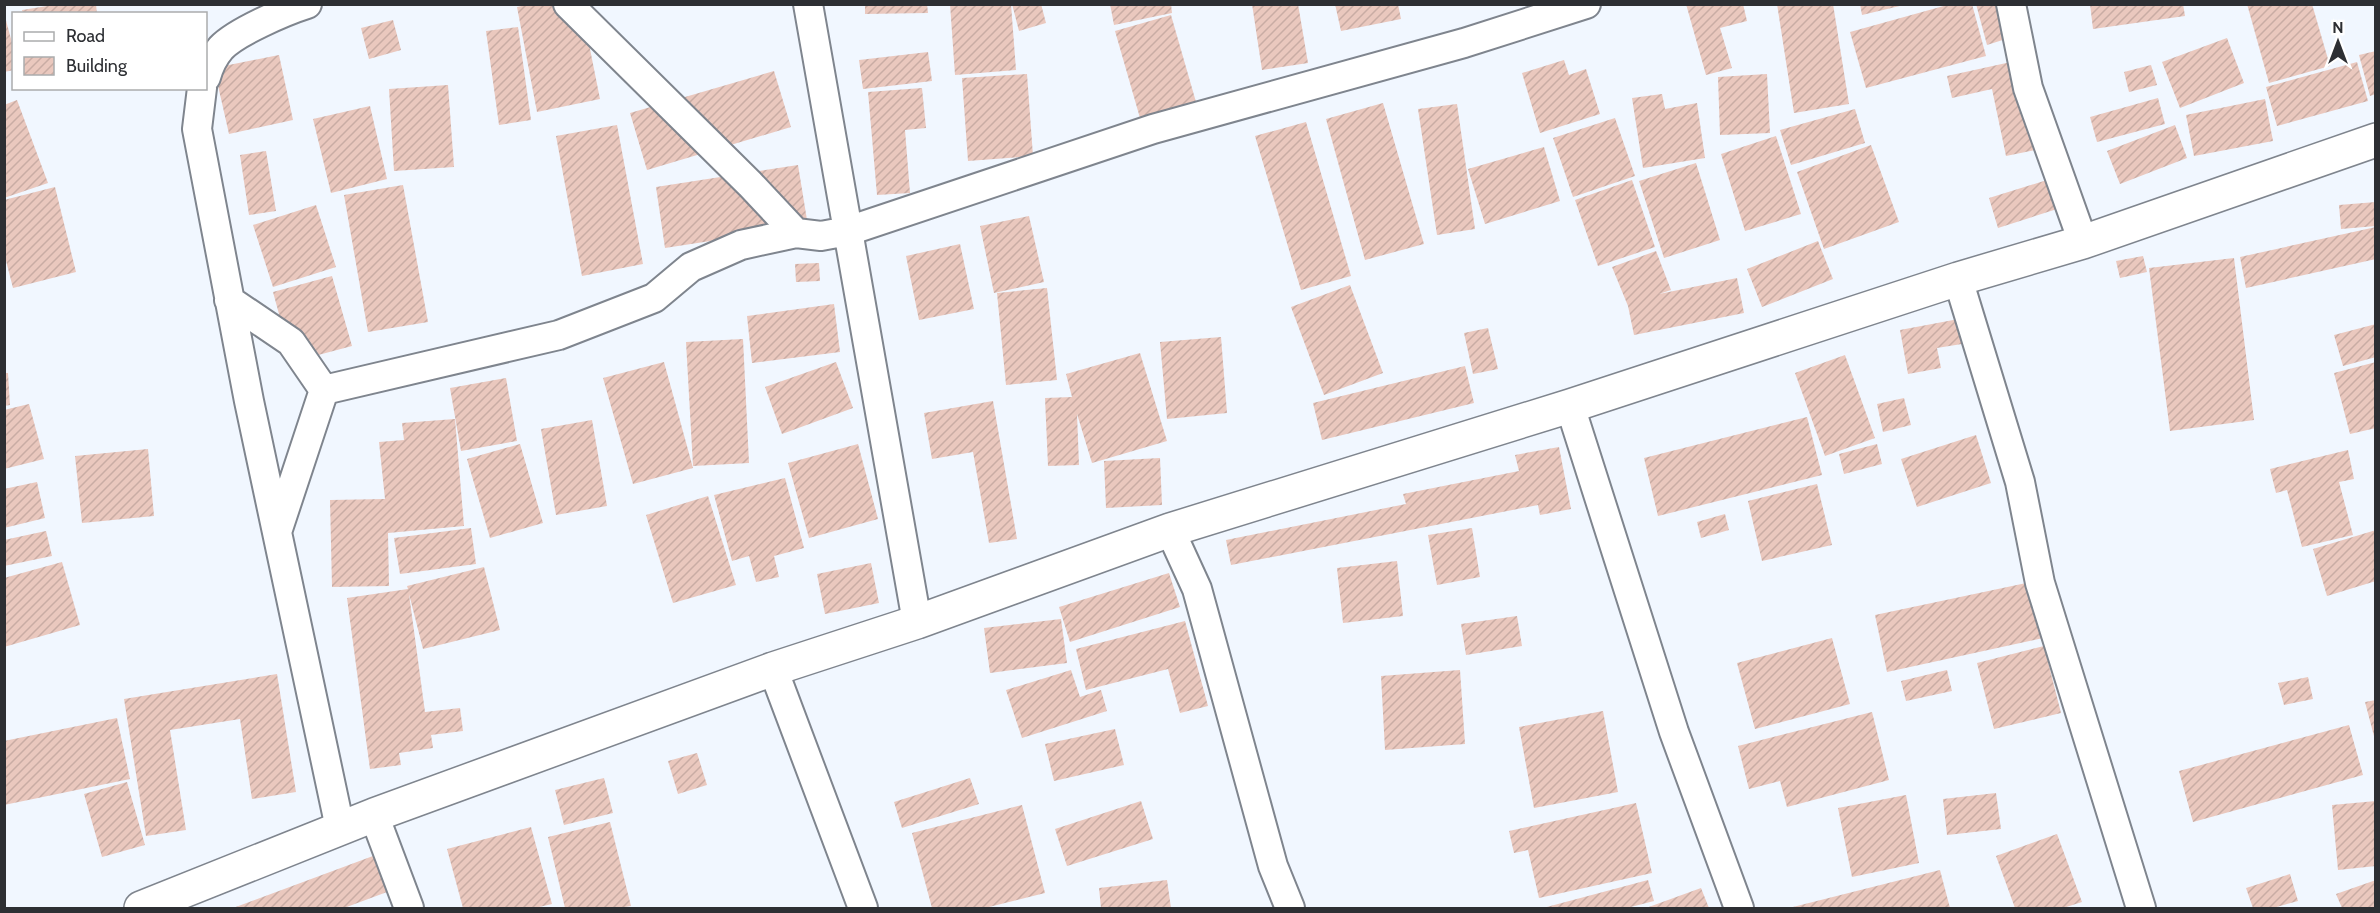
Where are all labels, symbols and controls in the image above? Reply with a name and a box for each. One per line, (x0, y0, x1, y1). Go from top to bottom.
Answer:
legend (12, 12, 207, 90)
north arrow (2308, 12, 2368, 72)
text: N (2332, 18, 2344, 37)
text: Road (66, 25, 105, 47)
text: Building (66, 55, 128, 77)

